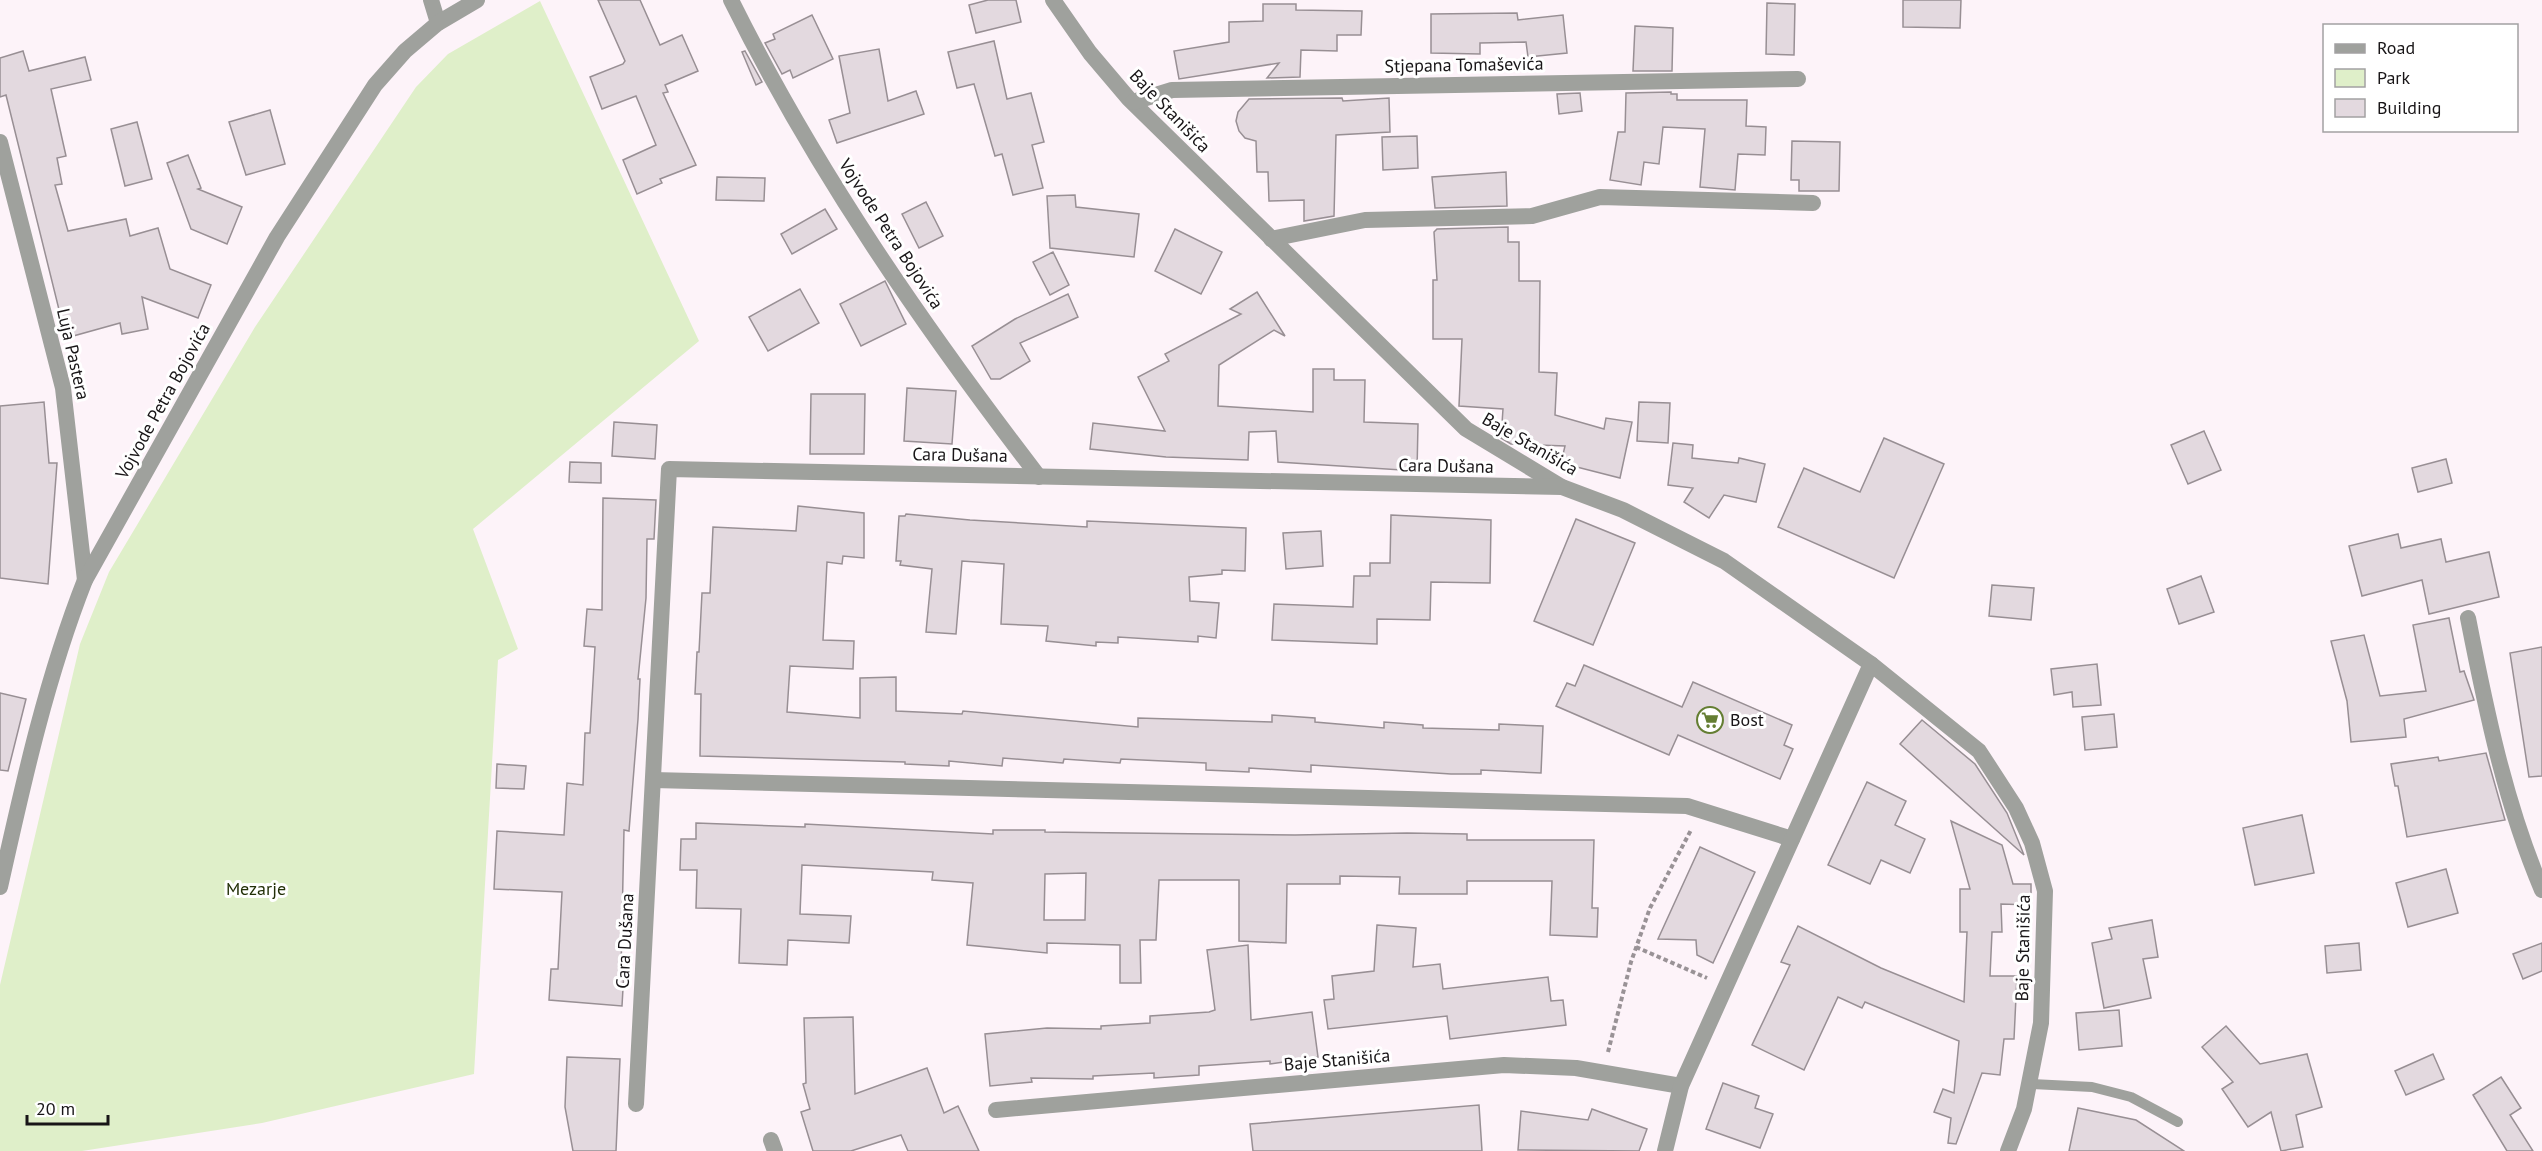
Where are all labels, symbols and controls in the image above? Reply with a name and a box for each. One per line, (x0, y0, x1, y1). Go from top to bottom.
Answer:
legend (2323, 24, 2518, 132)
text: Road (2377, 36, 2415, 59)
street label: Stjepana Tomaševića (1384, 52, 1544, 77)
street label: Baje Stanišića (1125, 64, 1216, 157)
text: Park (2377, 66, 2410, 89)
text: Building (2377, 96, 2441, 119)
street label: Vojvode Petra Bojovića (834, 153, 949, 313)
street label: Luja Pastera (52, 306, 95, 402)
street label: Vojvode Petra Bojovića (110, 319, 215, 484)
street label: Baje Stanišića (1478, 407, 1582, 480)
street label: Cara Dušana (912, 442, 1008, 467)
street label: Cara Dušana (1398, 453, 1494, 478)
supermarket icon: Bost (1695, 705, 1725, 735)
place label: Bost (1730, 708, 1764, 731)
park label: Mezarje (226, 877, 286, 900)
street label: Cara Dušana (611, 893, 638, 989)
street label: Baje Stanišića (2010, 894, 2035, 1002)
street label: Baje Stanišića (1283, 1043, 1391, 1076)
scale bar (27, 1088, 108, 1126)
text: 20 m (36, 1097, 75, 1120)

